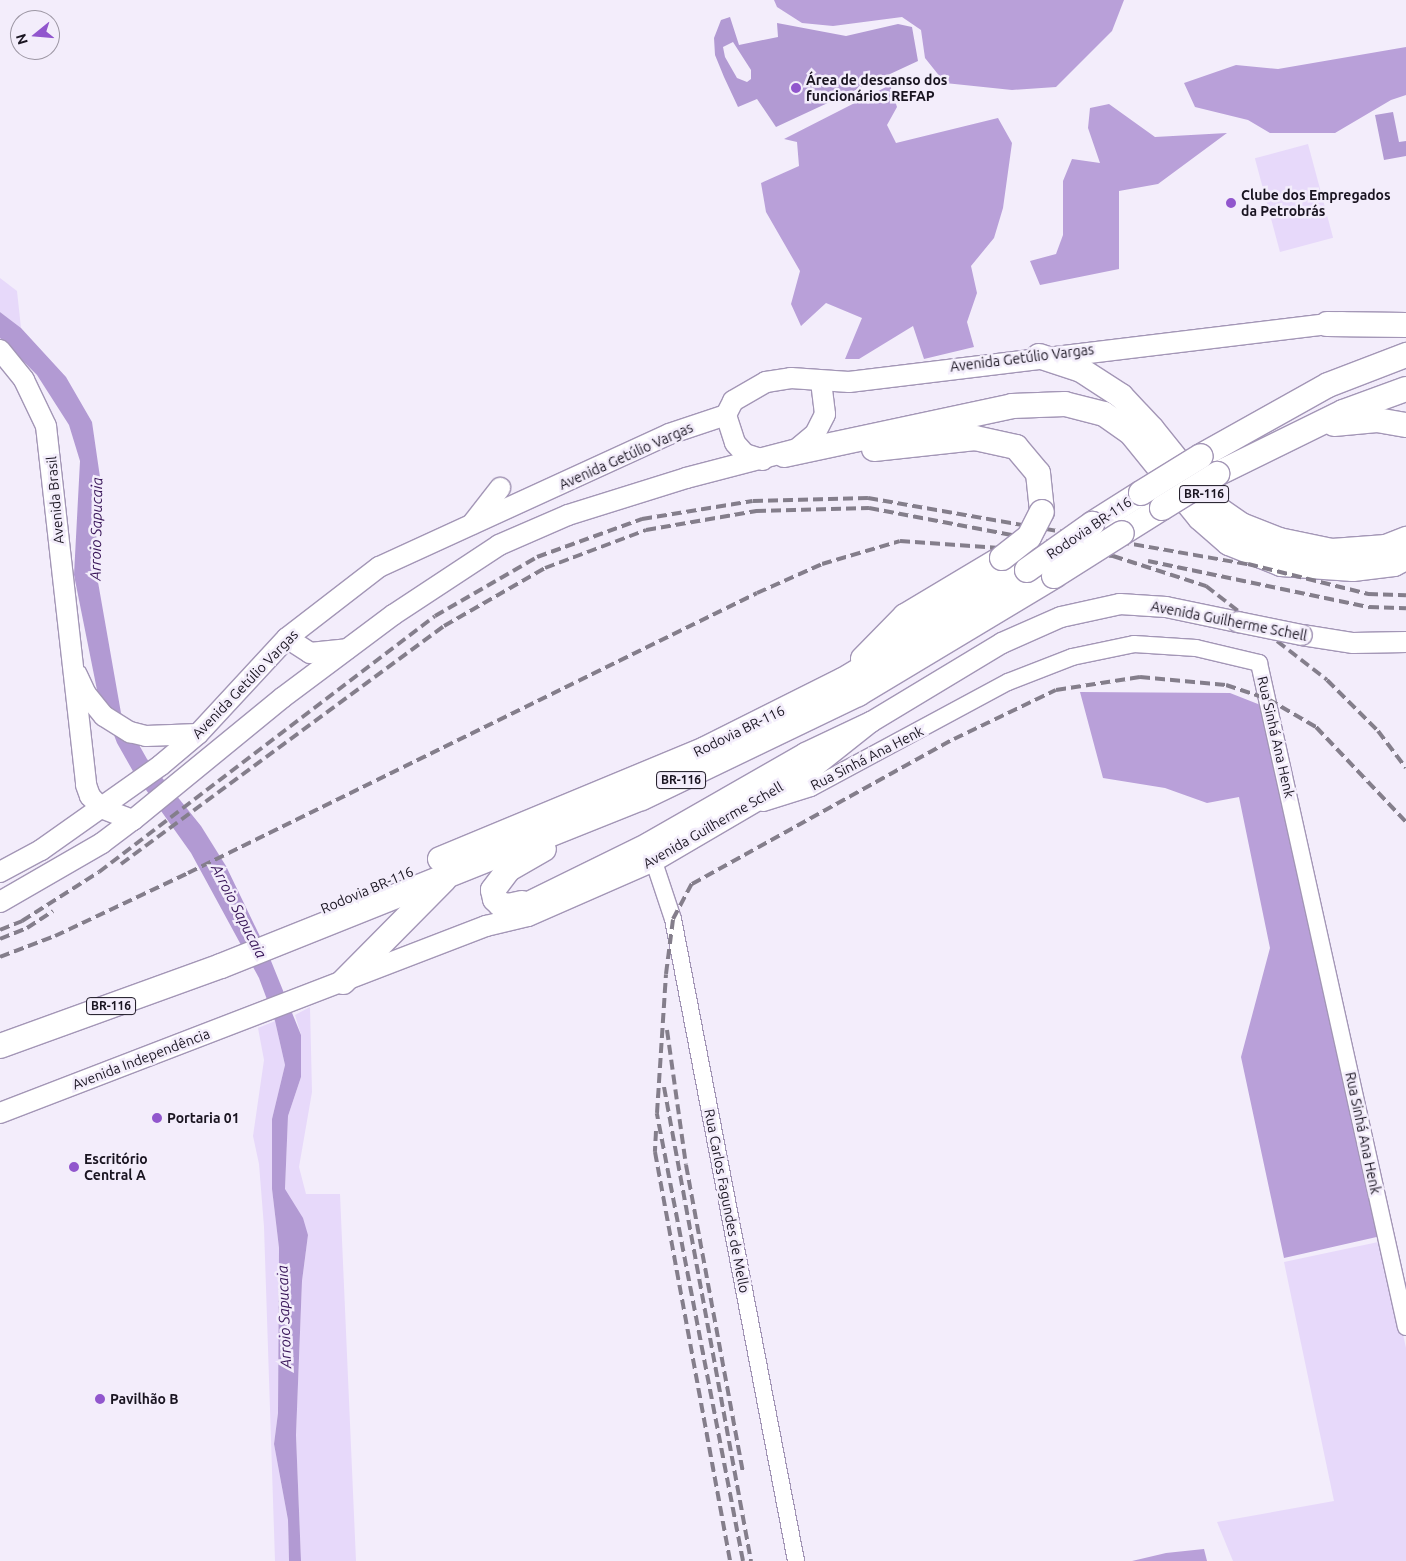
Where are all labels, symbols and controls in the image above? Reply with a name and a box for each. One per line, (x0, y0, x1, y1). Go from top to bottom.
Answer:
north arrow (10, 10, 60, 60)
text: N (12, 32, 31, 46)
place label: Área de descanso dos funcionários REFAP (806, 72, 947, 104)
marker: Área de descanso dos funcionários REFAP (790, 82, 802, 94)
place label: Clube dos Empregados da Petrobrás (1241, 187, 1391, 220)
marker: Clube dos Empregados da Petrobrás (1225, 197, 1237, 209)
street label: Avenida Getúlio Vargas (949, 341, 1095, 375)
street label: Avenida Getúlio Vargas (556, 419, 696, 493)
street label: Avenida Brasil (43, 455, 67, 545)
water label: Arroio Sapucaia (86, 477, 106, 581)
road number: BR-116 (1179, 484, 1229, 504)
street label: Rodovia BR-116 (1043, 493, 1135, 563)
street label: Avenida Guilherme Schell (1149, 598, 1309, 644)
street label: Avenida Getúlio Vargas (189, 626, 301, 742)
street label: Rua Sinhá Ana Henk (1254, 675, 1298, 799)
street label: Rodovia BR-116 (691, 702, 787, 760)
street label: Rua Sinhá Ana Henk (808, 722, 926, 794)
road number: BR-116 (656, 770, 706, 790)
street label: Avenida Guilherme Schell (640, 778, 786, 872)
water label: Arroio Sapucaia (208, 861, 270, 961)
street label: Rodovia BR-116 (318, 863, 416, 917)
road number: BR-116 (86, 996, 136, 1016)
street label: Avenida Independência (70, 1025, 212, 1093)
street label: Rua Sinhá Ana Henk (1342, 1070, 1384, 1196)
street label: Rua Carlos Fagundes de Mello (701, 1108, 753, 1294)
place label: Portaria 01 (167, 1110, 240, 1126)
marker: Portaria 01 (151, 1112, 163, 1124)
place label: Escritório Central A (84, 1151, 148, 1184)
marker: Escritório Central A (68, 1161, 80, 1173)
water label: Arroio Sapucaia (273, 1265, 295, 1369)
place label: Pavilhão B (110, 1391, 179, 1407)
marker: Pavilhão B (94, 1393, 106, 1405)

